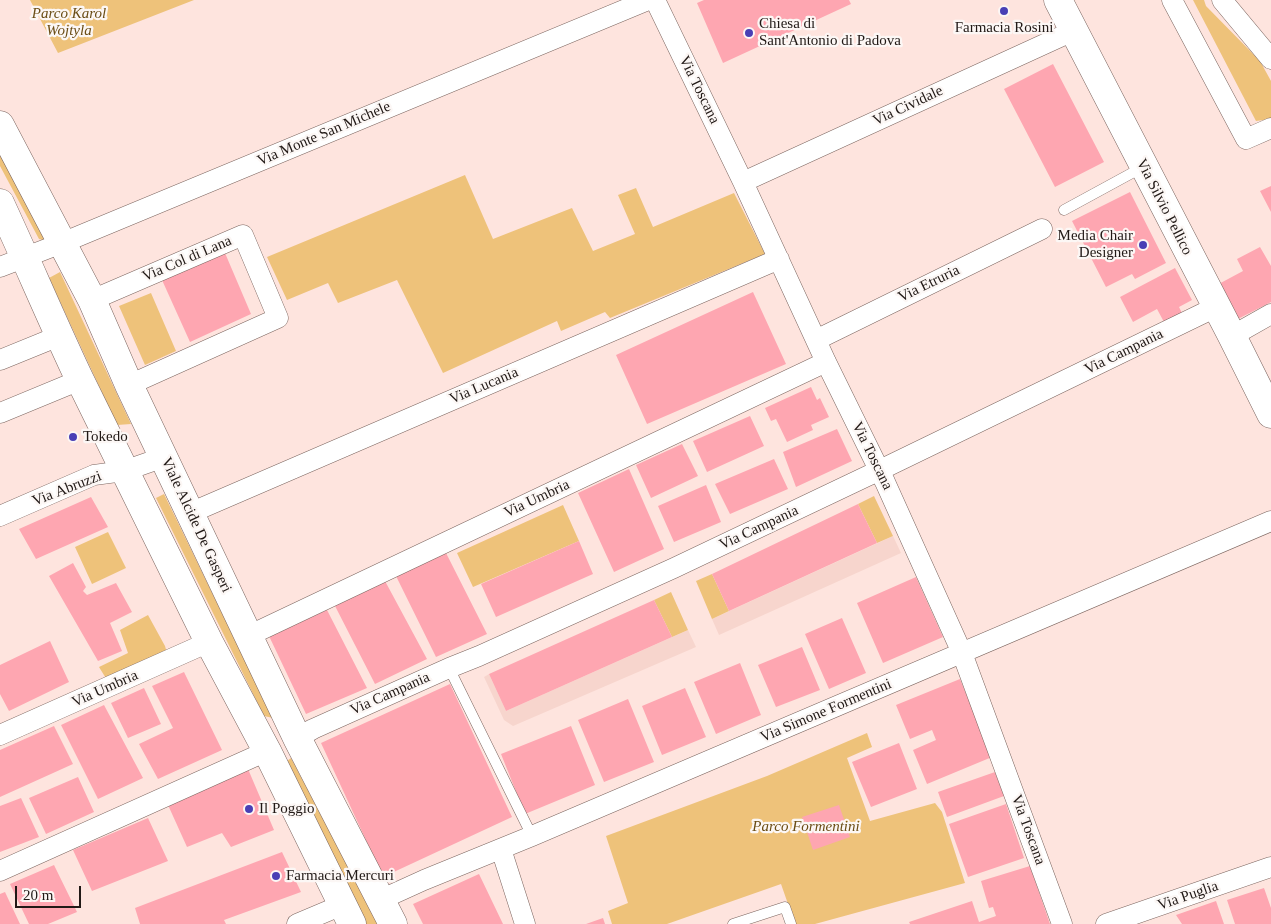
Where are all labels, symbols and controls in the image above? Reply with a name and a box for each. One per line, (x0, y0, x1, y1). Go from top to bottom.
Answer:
park label: Parco Karol Wojtyla (32, 5, 106, 40)
marker: Farmacia Rosini (998, 5, 1010, 17)
place label: Chiesa di Sant'Antonio di Padova (759, 15, 901, 50)
place label: Farmacia Rosini (955, 19, 1053, 37)
marker: Chiesa di Sant'Antonio di Padova (743, 27, 755, 39)
street label: Via Toscana (675, 53, 723, 127)
street label: Via Cividale (870, 82, 946, 130)
street label: Via Monte San Michele (255, 98, 393, 170)
street label: Via Silvio Pellico (1132, 156, 1196, 258)
place label: Media Chair Designer (1058, 227, 1133, 262)
street label: Via Col di Lana (140, 232, 234, 286)
marker: Media Chair Designer (1137, 239, 1149, 251)
street label: Via Etruria (895, 261, 963, 307)
street label: Via Campania (1082, 325, 1166, 379)
street label: Via Lucania (447, 363, 521, 409)
street label: Via Toscana (848, 419, 896, 493)
place label: Tokedo (83, 428, 128, 446)
marker: Tokedo (67, 431, 79, 443)
street label: Viale Alcide De Gasperi (157, 455, 235, 595)
street label: Via Abruzzi (30, 468, 104, 510)
street label: Via Umbria (501, 476, 573, 522)
street label: Via Campania (717, 502, 801, 554)
street label: Via Umbria (69, 666, 141, 712)
street label: Via Campania (347, 668, 433, 720)
street label: Via Simone Formentini (758, 675, 894, 747)
street label: Via Toscana (1007, 792, 1049, 868)
place label: Il Poggio (259, 800, 314, 818)
marker: Il Poggio (243, 803, 255, 815)
park label: Parco Formentini (752, 818, 860, 836)
place label: Farmacia Mercuri (286, 867, 394, 885)
marker: Farmacia Mercuri (270, 870, 282, 882)
scale bar (18, 876, 84, 908)
street label: Via Puglia (1155, 877, 1221, 915)
text: 20 m (23, 887, 53, 903)

